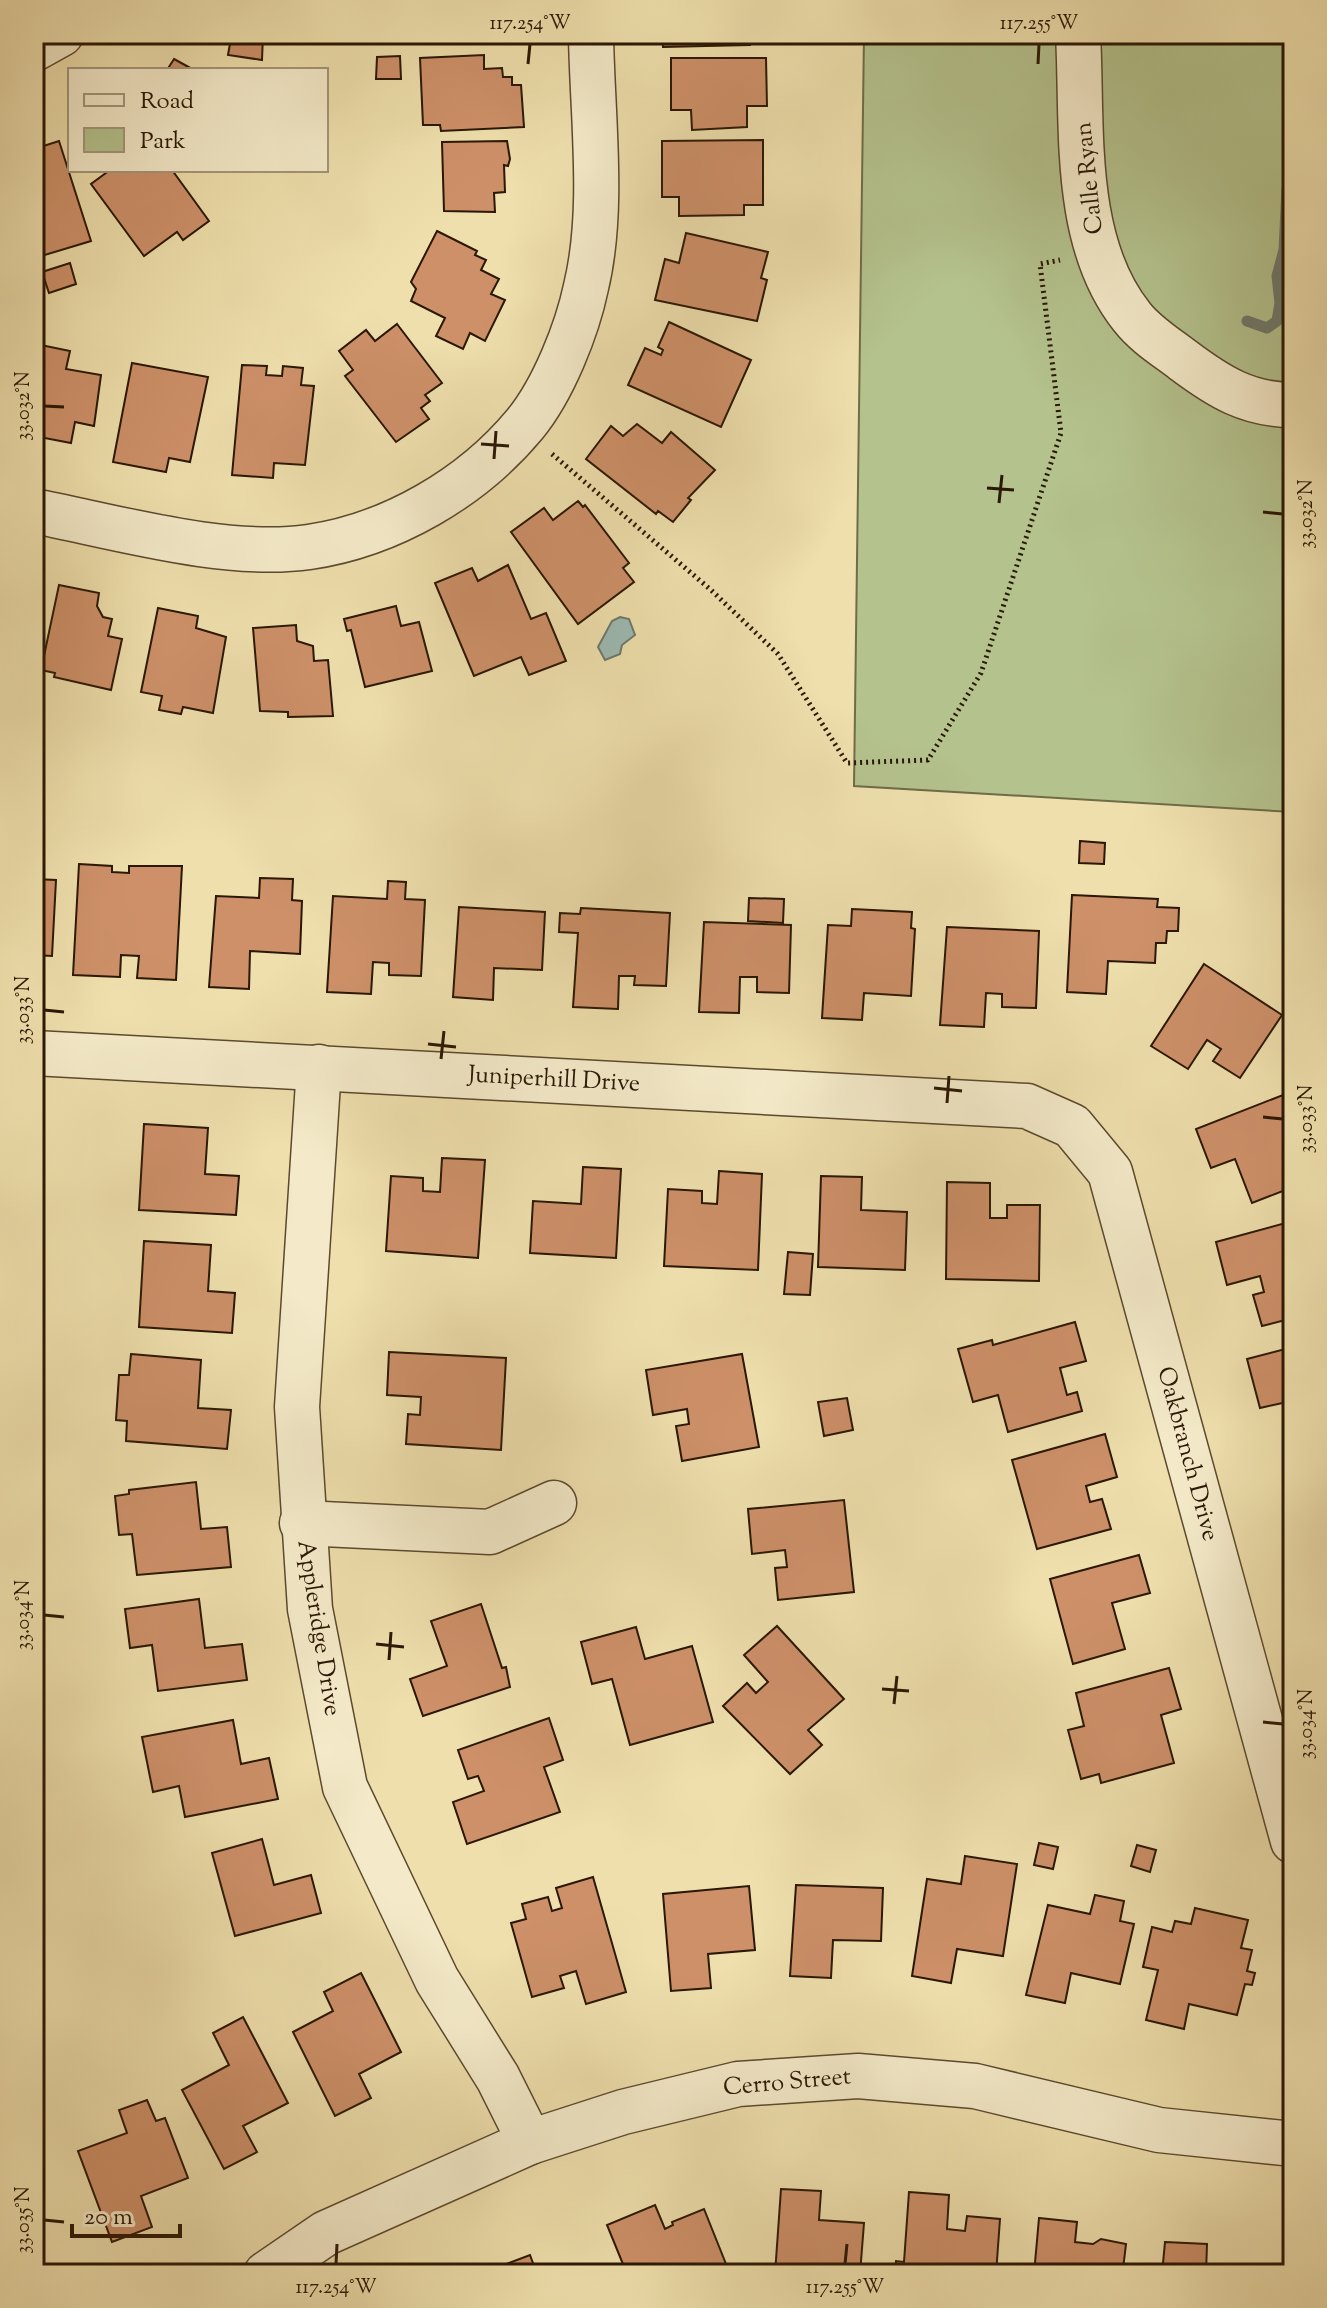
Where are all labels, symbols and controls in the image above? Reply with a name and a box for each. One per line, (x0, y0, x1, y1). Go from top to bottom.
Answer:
text: 117.254°W (489, 10, 571, 39)
text: 117.255°W (1000, 10, 1078, 39)
legend (68, 68, 328, 172)
text: Road (140, 85, 194, 119)
street label: Calle Ryan (1067, 120, 1113, 236)
text: Park (140, 125, 186, 159)
text: 33.032°N (10, 371, 39, 441)
text: 33.032°N (1293, 479, 1322, 549)
text: 33.033°N (10, 976, 39, 1044)
street label: Juniperhill Drive (465, 1058, 641, 1101)
text: 33.033°N (1293, 1085, 1322, 1153)
street label: Oakbranch Drive (1147, 1363, 1227, 1545)
street label: Appleridge Drive (287, 1538, 349, 1718)
text: 33.034°N (10, 1580, 39, 1650)
text: 33.034°N (1293, 1689, 1322, 1759)
street label: Cerro Street (722, 2060, 852, 2106)
text: 33.035°N (10, 2186, 39, 2254)
scale bar (72, 2188, 180, 2238)
text: 20 m (84, 2201, 133, 2235)
text: 117.254°W (295, 2274, 377, 2303)
text: 117.255°W (806, 2274, 884, 2303)

